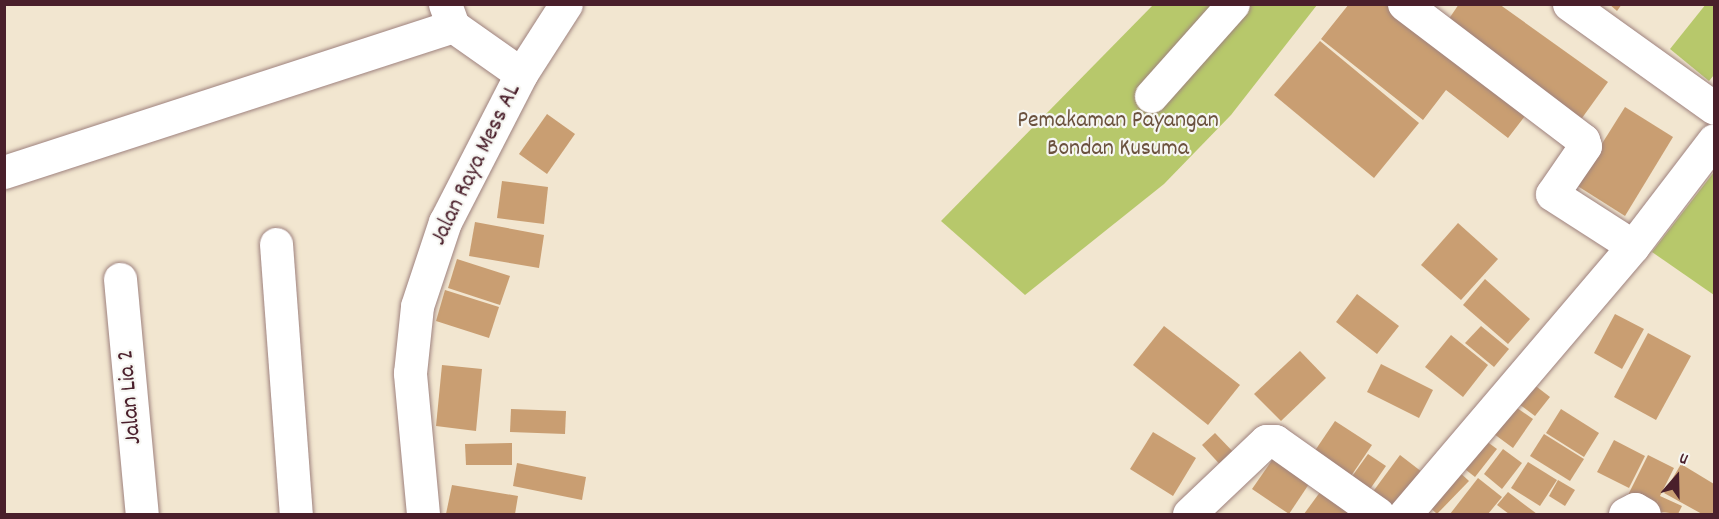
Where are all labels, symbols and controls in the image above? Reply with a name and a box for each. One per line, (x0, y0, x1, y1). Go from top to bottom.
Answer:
street label: Jalan Raya Mess AL (425, 80, 529, 250)
park label: Pemakaman Payangan Bondan Kusuma (1017, 108, 1219, 164)
street label: Jalan Lia 2 (113, 348, 149, 446)
north arrow (1647, 447, 1707, 507)
text: U (1676, 447, 1691, 472)

